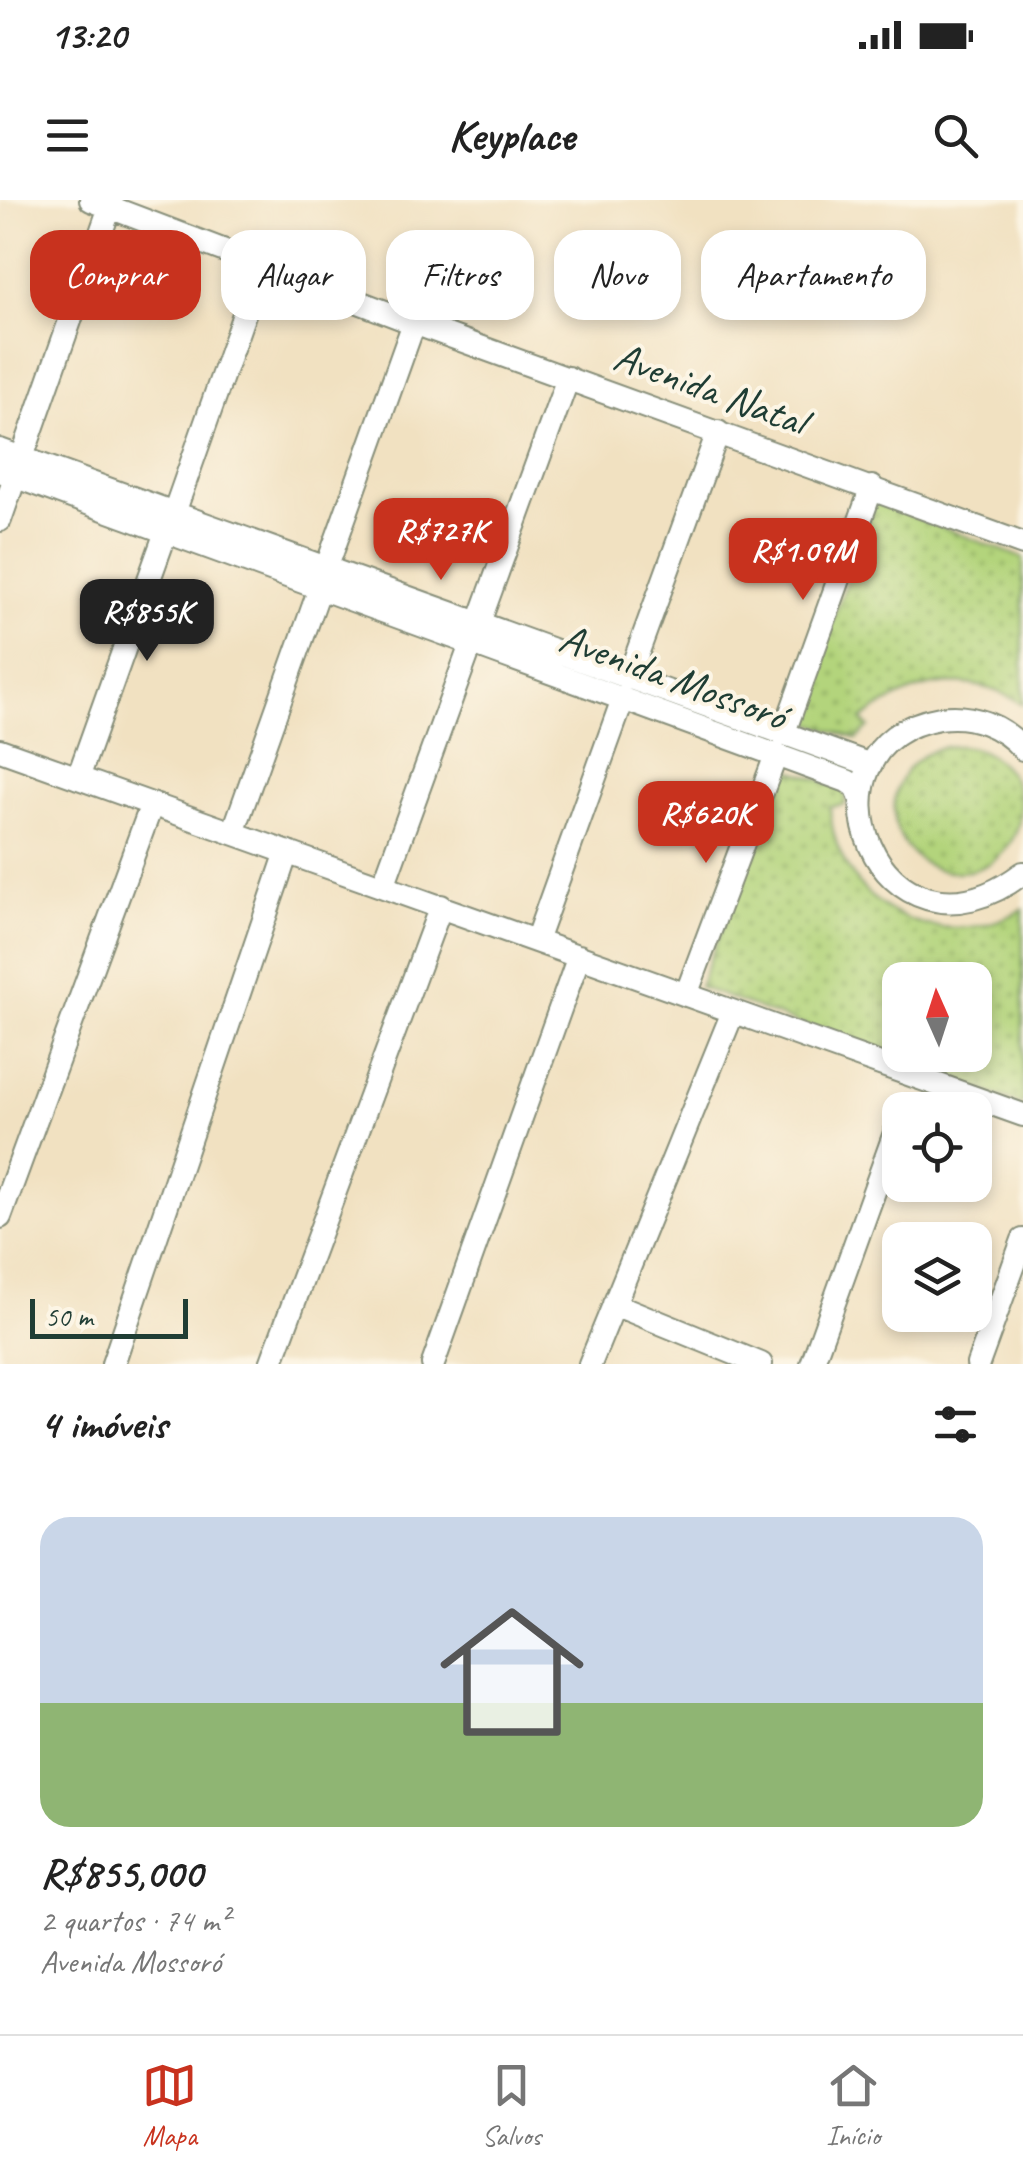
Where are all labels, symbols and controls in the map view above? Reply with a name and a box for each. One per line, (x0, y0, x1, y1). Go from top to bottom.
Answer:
text: 13:20 (50, 12, 126, 59)
text: Keyplace (448, 107, 575, 164)
icon: menu (40, 108, 95, 163)
icon: search (928, 108, 983, 163)
chip: Comprar (30, 230, 201, 320)
chip: Alugar (221, 230, 366, 320)
chip: Filtros (386, 230, 534, 320)
chip: Novo (554, 230, 681, 320)
chip: Apartamento (701, 230, 926, 320)
street label: Avenida Natal (607, 330, 820, 451)
pin: R$727K (360, 498, 522, 583)
text: R$727K (395, 510, 487, 551)
pin: R$1.09M (711, 518, 895, 603)
text: R$1.09M (751, 530, 855, 571)
pin: R$855K (66, 579, 228, 664)
text: R$855K (102, 591, 192, 632)
street label: Avenida Mossoró (552, 611, 799, 744)
pin: R$620K (625, 781, 787, 866)
text: R$620K (660, 793, 752, 834)
north arrow (882, 962, 992, 1072)
map controls (882, 962, 992, 1332)
button: locate (882, 1092, 992, 1202)
button: layers (882, 1222, 992, 1332)
scale bar (30, 1294, 188, 1338)
text: 50 m (45, 1299, 93, 1334)
icon: filters (928, 1397, 983, 1452)
text: 4 imóveis (40, 1398, 167, 1451)
icon: home (422, 1582, 602, 1762)
text: R$855,000 (40, 1847, 202, 1900)
text: 2 quartos · 74 m² (40, 1900, 229, 1941)
text: Avenida Mossoró (40, 1941, 221, 1982)
tab: Mapa (142, 2058, 197, 2153)
tab: Salvos (482, 2058, 541, 2153)
tab: Início (826, 2058, 881, 2153)

